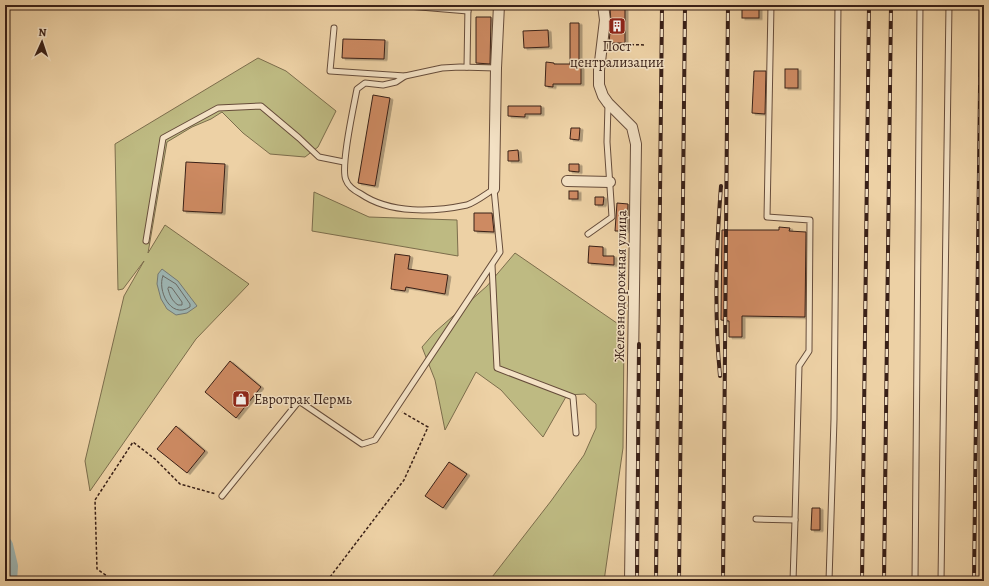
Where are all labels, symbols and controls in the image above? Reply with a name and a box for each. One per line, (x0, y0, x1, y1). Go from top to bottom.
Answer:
building icon: Пост централизации (607, 16, 627, 36)
north arrow (22, 22, 62, 62)
text: N (38, 25, 47, 40)
place label: Пост централизации (570, 37, 664, 72)
street label: Железнодорожная улица (610, 209, 631, 362)
shop icon: Евротрак Пермь (231, 389, 251, 409)
place label: Евротрак Пермь (254, 390, 352, 409)

